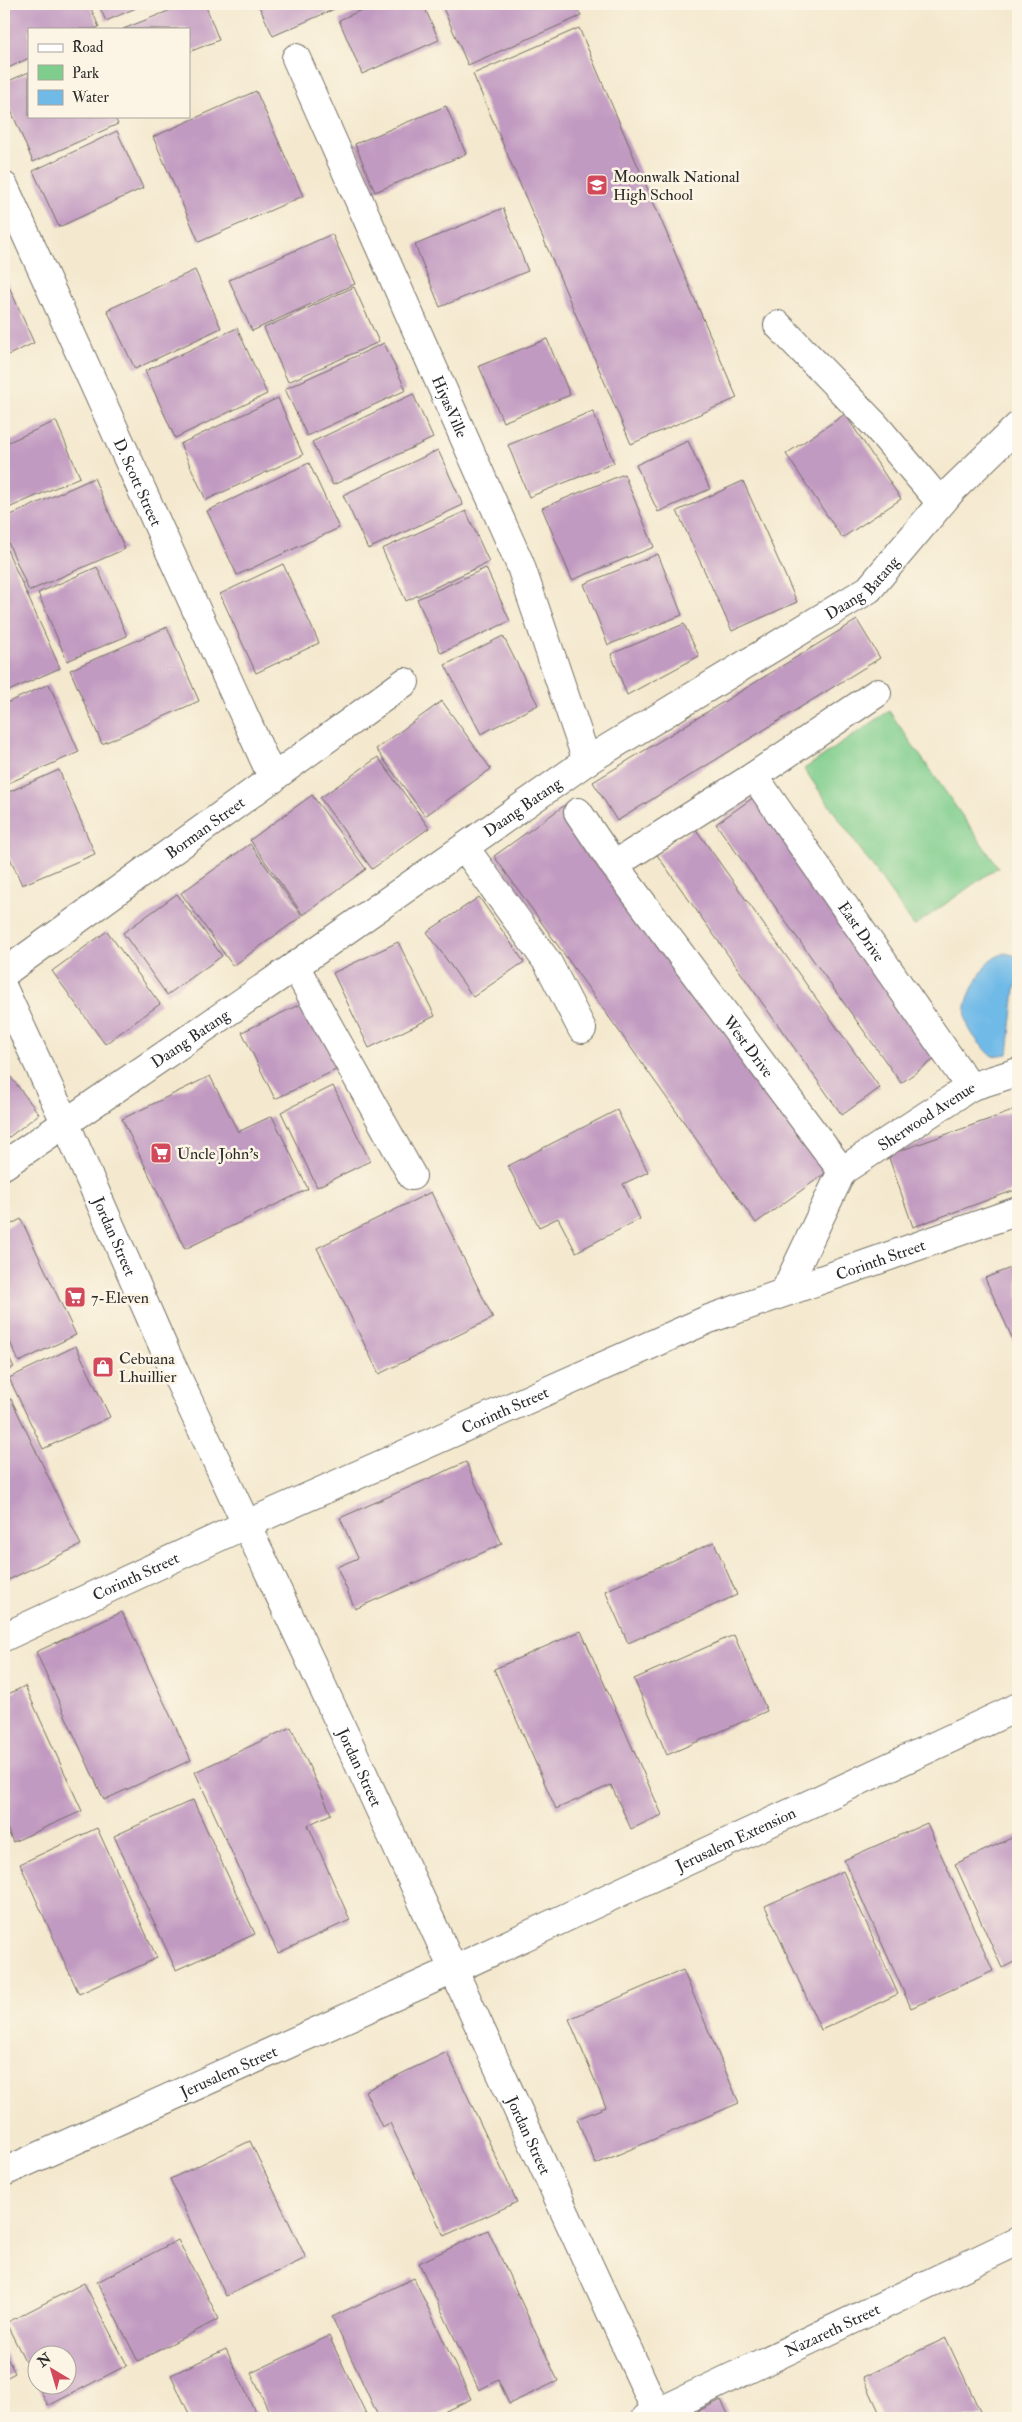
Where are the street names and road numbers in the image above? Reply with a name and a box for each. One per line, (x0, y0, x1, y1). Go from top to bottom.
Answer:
street label: HiyasVille (427, 373, 472, 441)
street label: D. Scott Street (109, 435, 166, 529)
street label: Daang Batang (822, 551, 904, 624)
street label: Daang Batang (480, 773, 566, 842)
street label: Borman Street (162, 793, 249, 864)
street label: East Drive (833, 898, 889, 966)
street label: Daang Batang (147, 1004, 234, 1073)
street label: West Drive (718, 1011, 778, 1082)
street label: Sherwood Avenue (874, 1077, 978, 1156)
street label: Jordan Street (87, 1193, 140, 1279)
street label: Corinth Street (833, 1235, 928, 1285)
street label: Corinth Street (458, 1382, 552, 1439)
street label: Corinth Street (89, 1548, 182, 1606)
street label: Jordan Street (331, 1724, 386, 1810)
street label: Jerusalem Extension (672, 1803, 799, 1877)
street label: Jerusalem Street (176, 2041, 280, 2104)
street label: Jordan Street (500, 2092, 555, 2178)
street label: Nazareth Street (782, 2299, 883, 2362)

